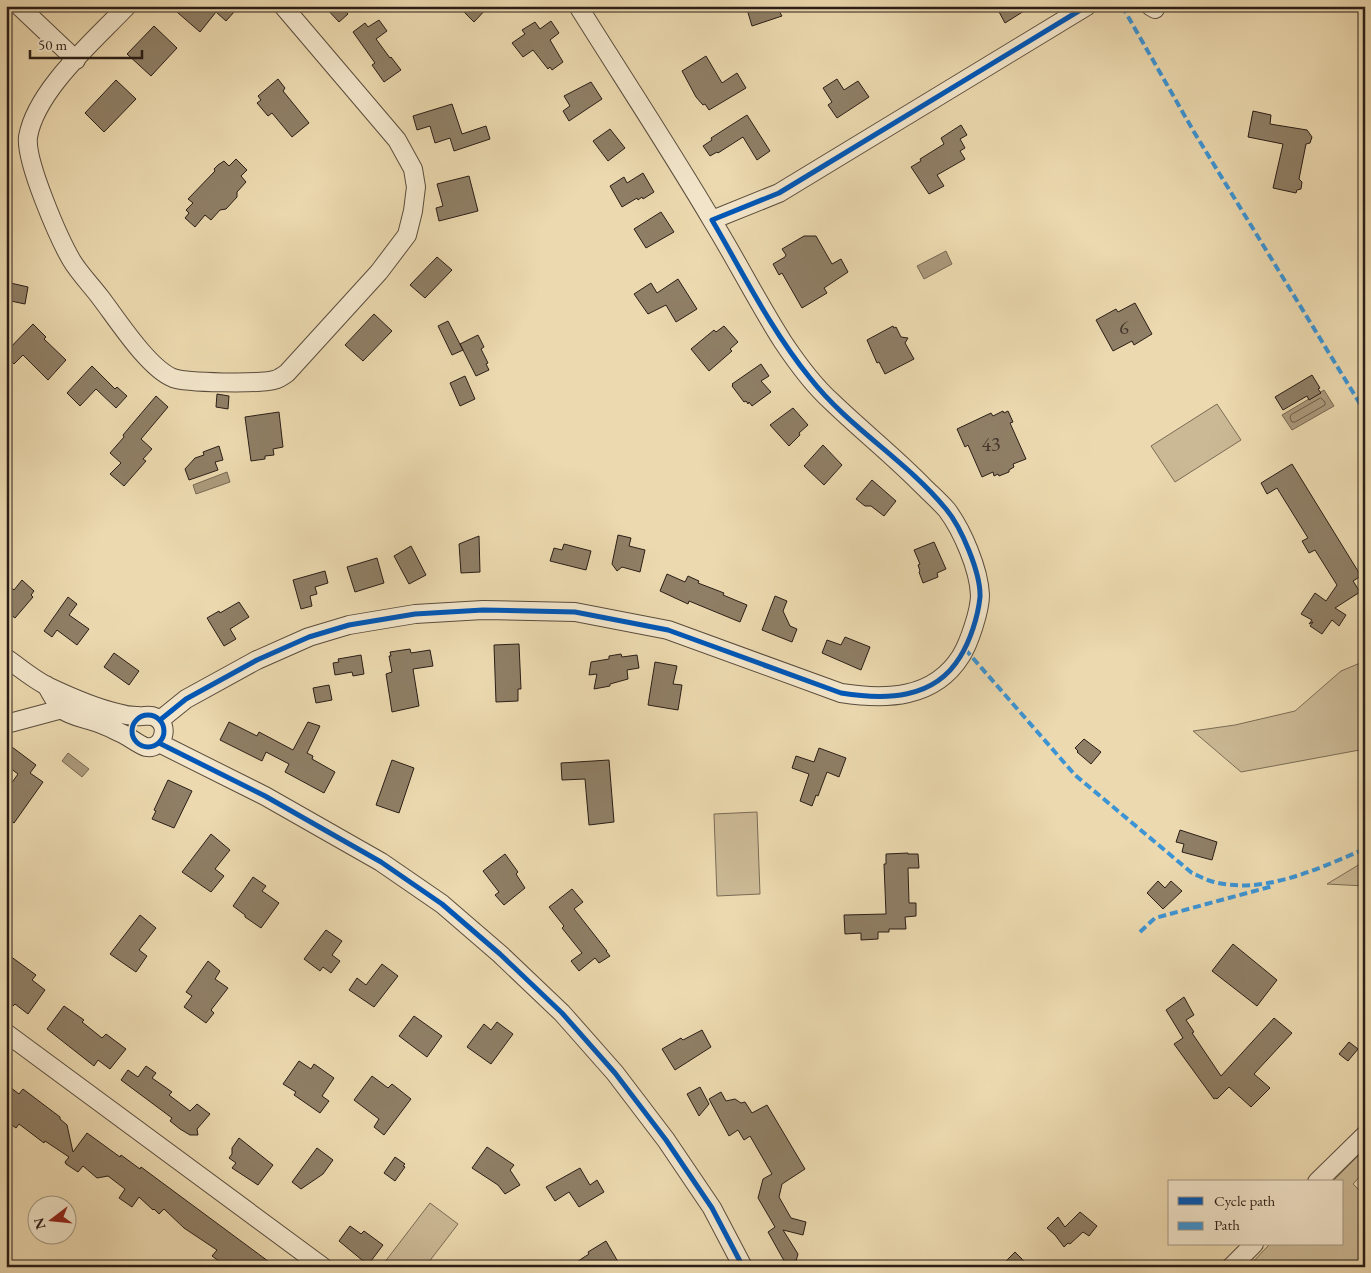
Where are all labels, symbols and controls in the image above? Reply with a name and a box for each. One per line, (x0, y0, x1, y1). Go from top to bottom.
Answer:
scale bar (30, 28, 142, 60)
text: 50 m (38, 35, 67, 54)
house number: 6 (1119, 314, 1129, 340)
house number: 43 (981, 431, 1001, 457)
legend (1168, 1180, 1344, 1246)
text: Cycle path (1214, 1191, 1276, 1210)
north arrow (28, 1196, 78, 1246)
text: N (29, 1215, 50, 1232)
text: Path (1214, 1215, 1240, 1234)

